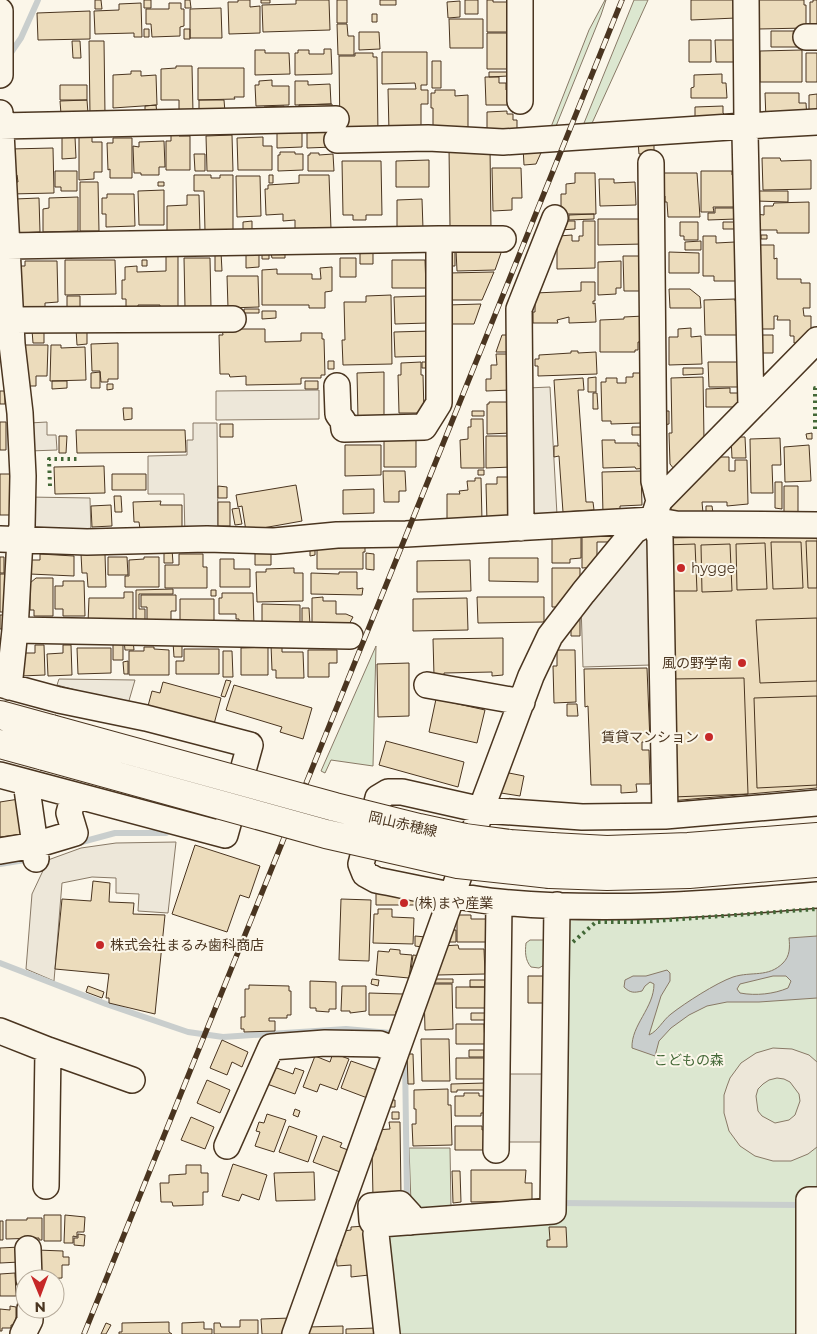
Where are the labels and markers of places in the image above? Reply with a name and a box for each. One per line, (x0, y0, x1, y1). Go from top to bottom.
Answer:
place label: hygge (691, 559, 735, 577)
marker: hygge (675, 562, 687, 574)
place label: 風の野学南 (662, 654, 732, 672)
marker: 風の野学南 (736, 657, 748, 669)
place label: 賃貸マンション (601, 728, 699, 746)
marker: 賃貸マンション (703, 731, 715, 743)
place label: (株)まや産業 (414, 894, 493, 912)
marker: (株)まや産業 (398, 897, 410, 909)
place label: 株式会社まるみ歯科商店 (110, 936, 264, 954)
marker: 株式会社まるみ歯科商店 (94, 939, 106, 951)

